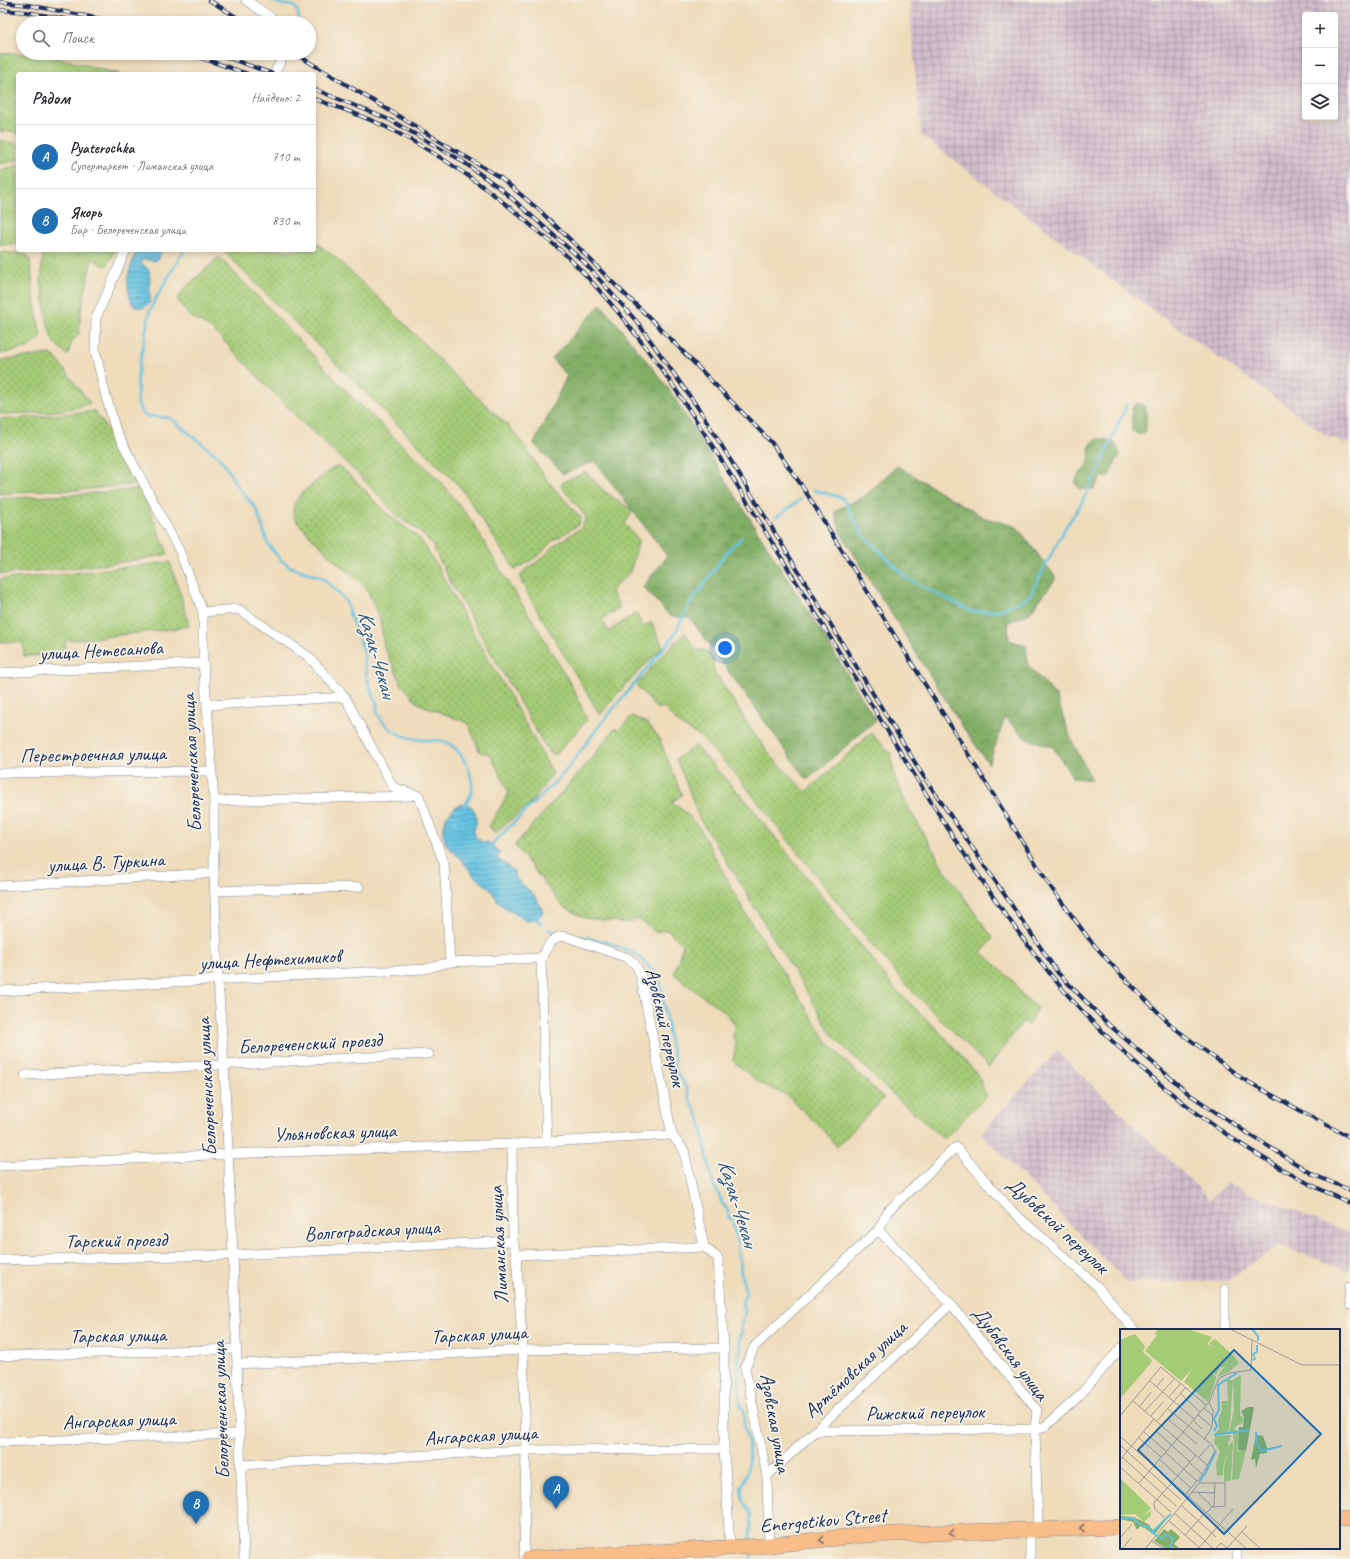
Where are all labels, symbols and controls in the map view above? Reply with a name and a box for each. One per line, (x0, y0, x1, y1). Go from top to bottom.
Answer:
map controls (1302, 12, 1338, 120)
button: + (1302, 12, 1338, 48)
search box (16, 16, 316, 60)
icon: search (30, 27, 52, 49)
text: Поиск (62, 29, 94, 48)
button: − (1302, 48, 1338, 84)
button: layers (1302, 84, 1338, 120)
text: Рядом (32, 88, 70, 109)
text: Найдено: 2 (252, 90, 300, 106)
text: Pyaterochka (70, 139, 134, 158)
text: A (42, 149, 48, 165)
text: 710 m (272, 149, 300, 165)
text: Супермаркет · Лиманская улица (70, 158, 213, 174)
text: Якорь (70, 203, 102, 222)
text: B (42, 213, 48, 229)
text: 830 m (272, 213, 300, 229)
text: Бар · Белореченская улица (70, 222, 186, 238)
water label: Казак-Чекан (351, 607, 403, 704)
street label: улица Нетесанова (38, 635, 165, 666)
your location (715, 638, 735, 658)
street label: Белореченская улица (175, 692, 208, 833)
street label: Перестроечная улица (20, 741, 168, 768)
street label: улица В. Туркина (46, 847, 167, 878)
street label: улица Нефтехимиков (198, 943, 344, 976)
street label: Азовский переулок (639, 966, 692, 1091)
street label: Белореченская улица (190, 1016, 223, 1157)
street label: Белореченский проезд (238, 1027, 384, 1060)
street label: Ульяновская улица (273, 1118, 398, 1147)
water label: Казак-Чекан (711, 1156, 765, 1253)
street label: Дубовской переулок (1001, 1172, 1115, 1280)
street label: Лиманская улица (483, 1184, 514, 1304)
street label: Волгоградская улица (304, 1214, 442, 1247)
street label: Тарский проезд (65, 1227, 169, 1254)
street label: Дубовская улица (967, 1301, 1055, 1407)
street label: Артёмовская улица (799, 1314, 913, 1423)
street label: Тарская улица (430, 1319, 529, 1349)
street label: Тарская улица (70, 1322, 168, 1349)
inset map (1120, 1329, 1340, 1549)
street label: Белореченская улица (206, 1339, 235, 1479)
street label: Азовская улица (753, 1371, 797, 1477)
street label: Рижский переулок (866, 1399, 986, 1426)
street label: Ангарская улица (62, 1406, 178, 1435)
street label: Ангарская улица (424, 1420, 540, 1451)
pin: A (543, 1476, 569, 1509)
pin: B (183, 1491, 209, 1524)
street label: Energetikov Street (759, 1502, 891, 1538)
one-way arrow (1079, 1524, 1085, 1532)
one-way arrow (949, 1528, 955, 1537)
one-way arrow (819, 1535, 825, 1544)

